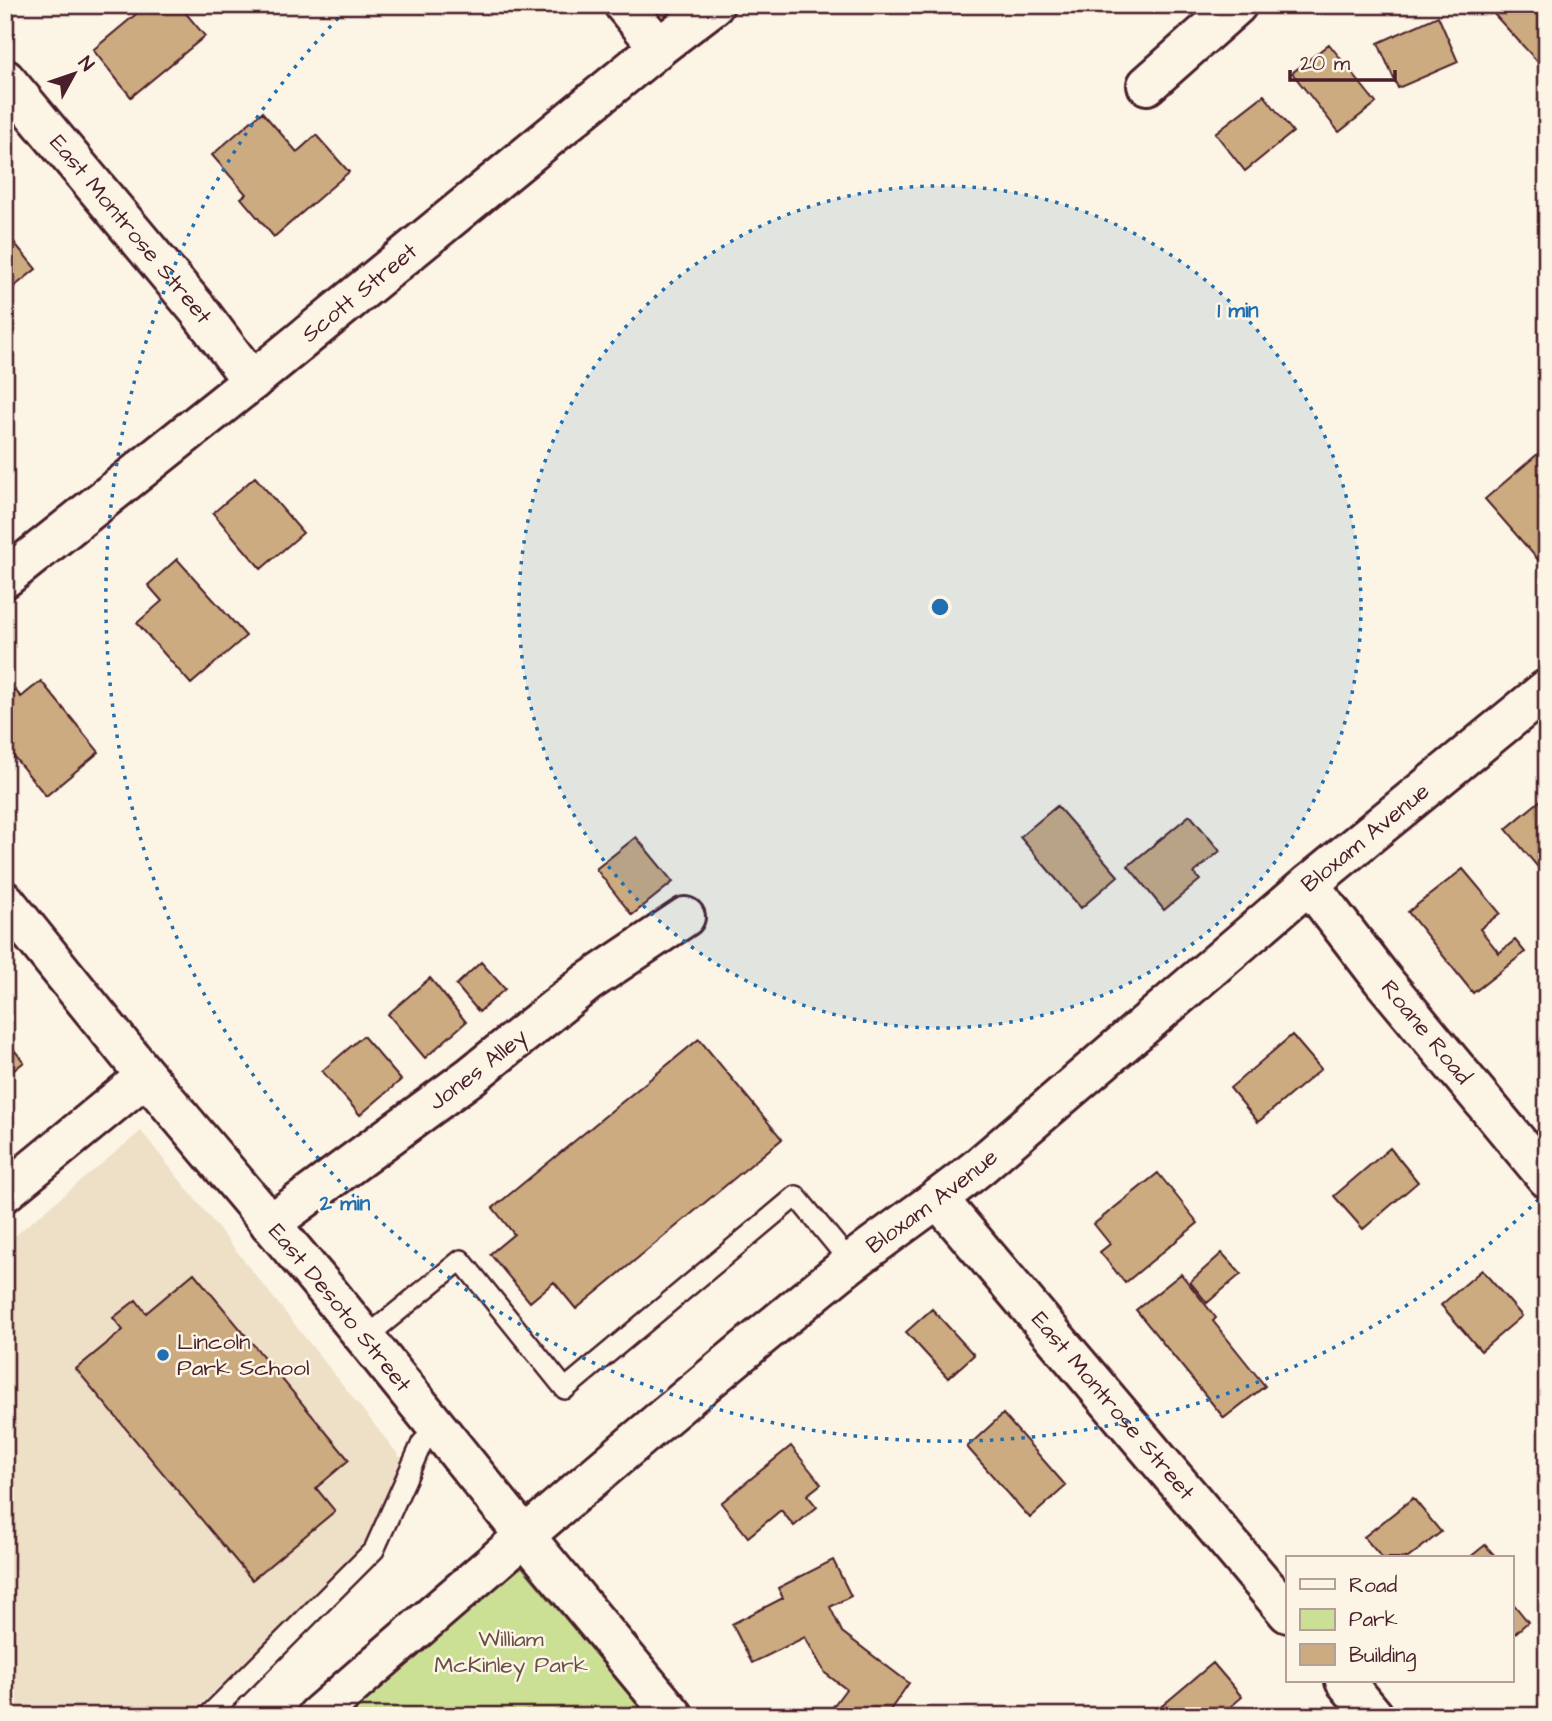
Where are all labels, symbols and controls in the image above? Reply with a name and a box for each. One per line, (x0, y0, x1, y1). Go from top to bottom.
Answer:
north arrow (38, 38, 108, 108)
scale bar (1290, 38, 1394, 82)
text: 20 m (1300, 49, 1351, 78)
text: N (72, 51, 100, 77)
street label: East Montrose Street (42, 128, 220, 331)
street label: Scott Street (295, 235, 425, 350)
text: 1 min (1217, 296, 1259, 325)
centre of rings (928, 595, 952, 619)
street label: Bloxam Avenue (1294, 776, 1436, 900)
street label: Roane Road (1373, 973, 1479, 1092)
street label: Jones Alley (422, 1021, 535, 1118)
street label: Bloxam Avenue (860, 1142, 1005, 1262)
text: 2 min (319, 1189, 371, 1218)
street label: East Desoto Street (261, 1217, 419, 1400)
street label: East Montrose Street (1024, 1305, 1202, 1508)
place label: Lincoln Park School (177, 1326, 310, 1384)
marker: Lincoln Park School (155, 1347, 171, 1363)
legend (1286, 1556, 1514, 1682)
text: Road (1349, 1571, 1397, 1600)
text: Park (1349, 1605, 1398, 1634)
park label: William McKinley Park (434, 1623, 588, 1682)
text: Building (1349, 1641, 1417, 1672)

